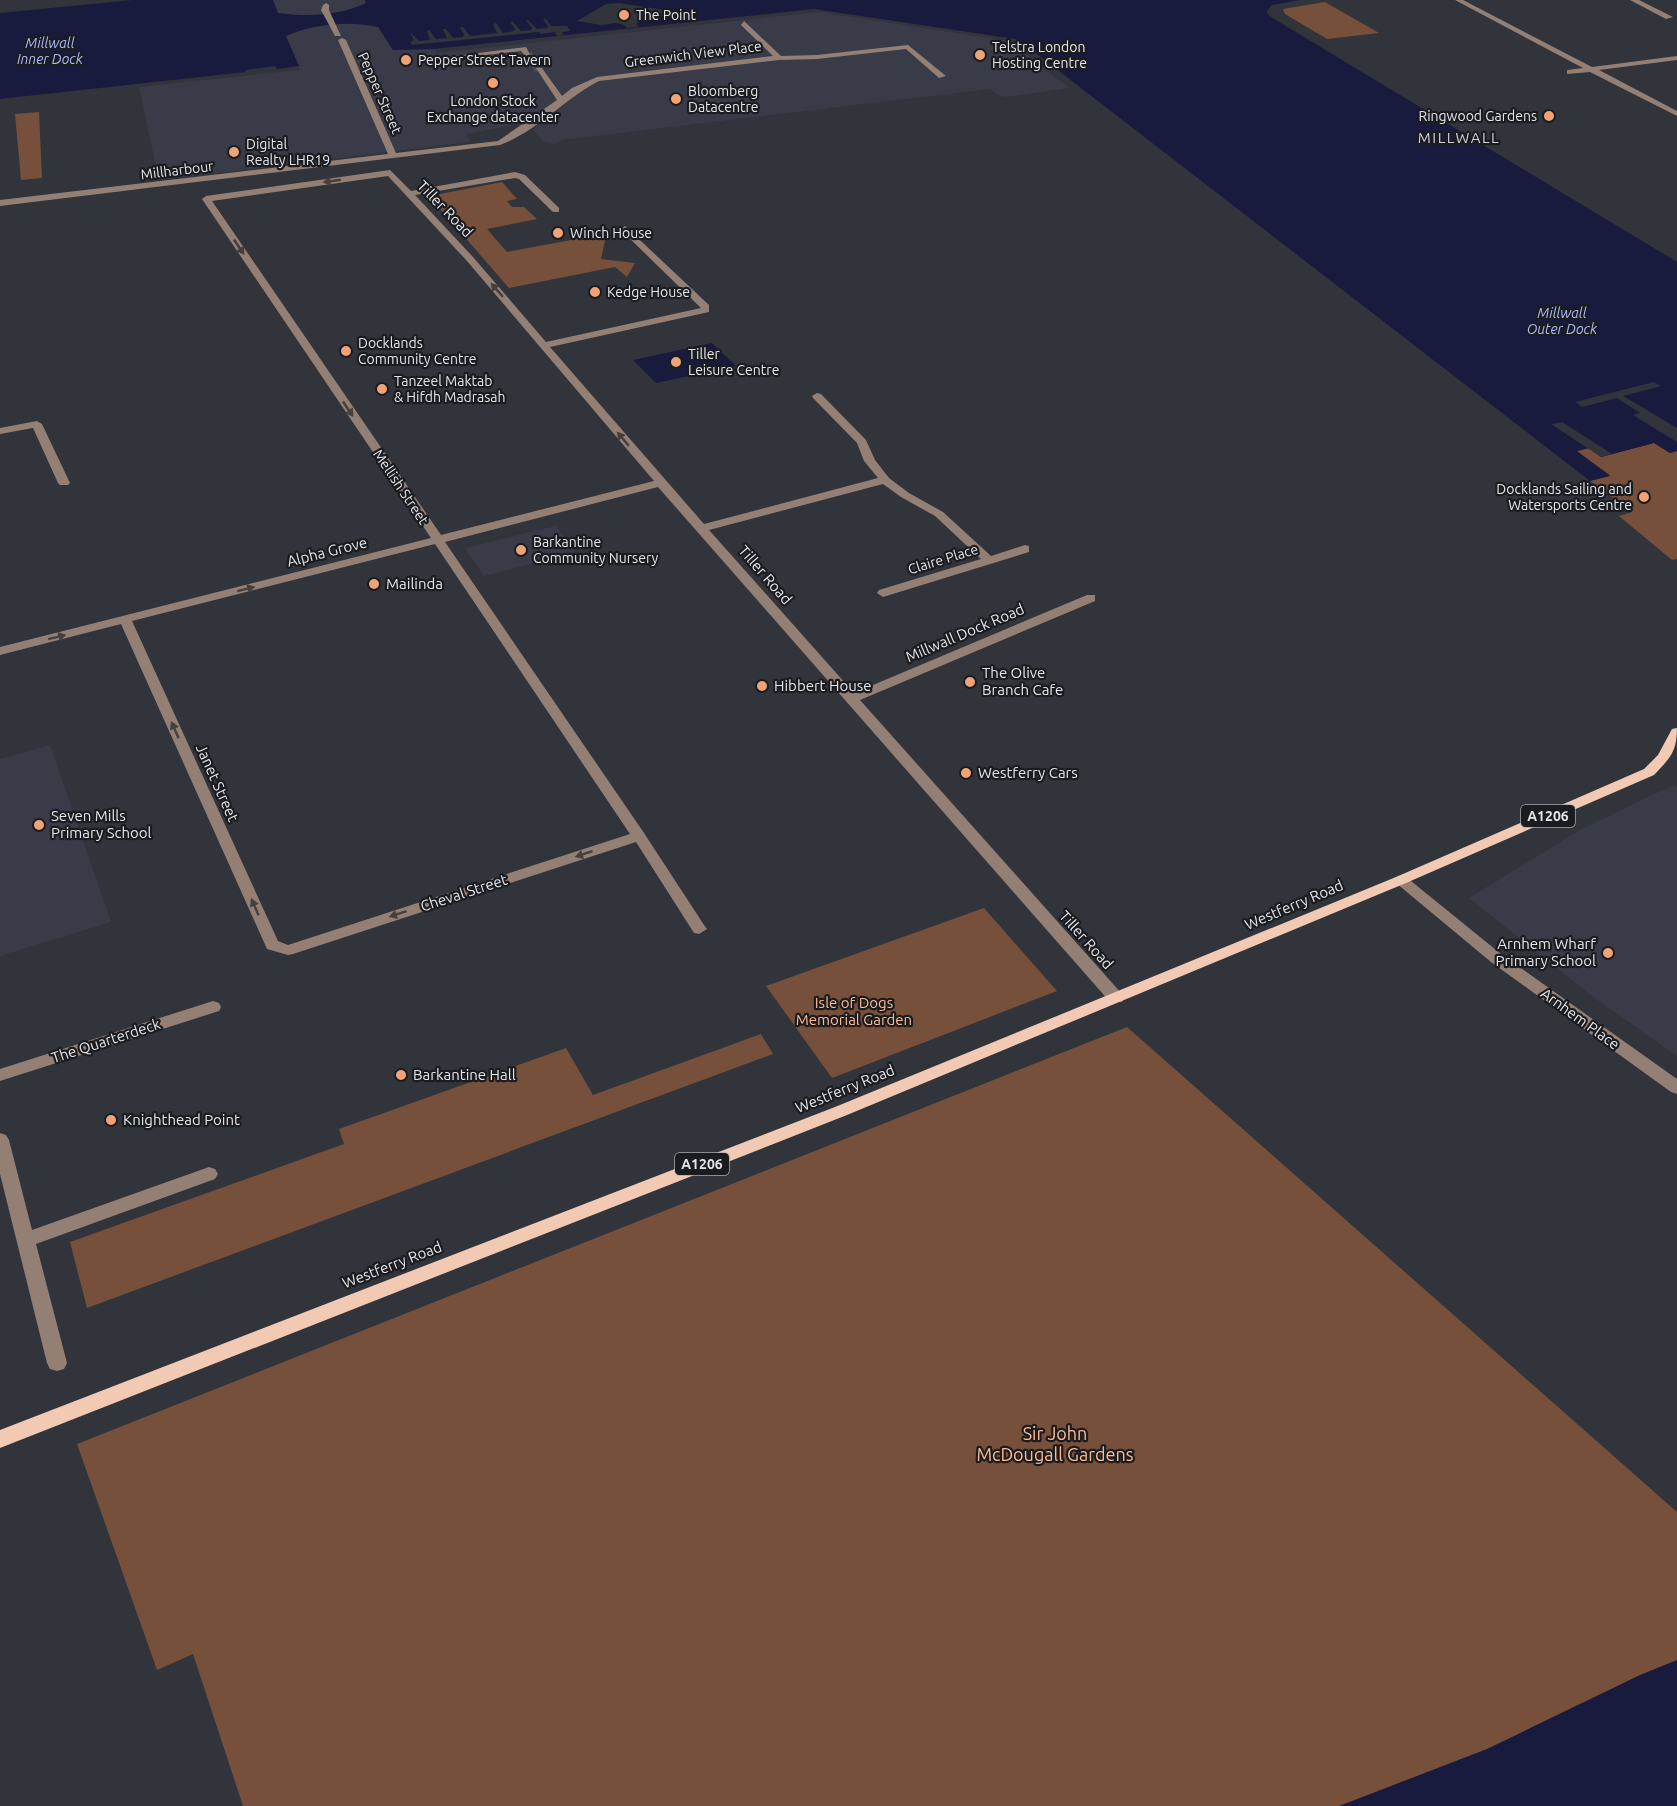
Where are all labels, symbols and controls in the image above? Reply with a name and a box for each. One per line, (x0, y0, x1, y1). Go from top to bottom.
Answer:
place label: The Point (636, 7, 697, 23)
marker: The Point (617, 8, 631, 22)
water label: Millwall Inner Dock (17, 35, 84, 67)
street label: Greenwich View Place (624, 38, 762, 70)
place label: Telstra London Hosting Centre (992, 39, 1087, 71)
marker: Telstra London Hosting Centre (973, 48, 987, 62)
street label: Pepper Street (355, 50, 405, 137)
place label: Pepper Street Tavern (418, 52, 551, 68)
marker: Pepper Street Tavern (399, 53, 413, 67)
marker: London Stock Exchange datacenter (486, 76, 500, 90)
place label: Bloomberg Datacentre (688, 83, 758, 115)
marker: Bloomberg Datacentre (669, 92, 683, 106)
place label: London Stock Exchange datacenter (427, 93, 560, 125)
place label: Ringwood Gardens (1418, 108, 1537, 124)
marker: Ringwood Gardens (1542, 109, 1556, 123)
district label: MILLWALL (1418, 129, 1500, 146)
place label: Digital Realty LHR19 (246, 136, 330, 168)
marker: Digital Realty LHR19 (227, 145, 241, 159)
street label: Millharbour (140, 158, 215, 182)
one-way arrow (322, 177, 341, 186)
street label: Tiller Road (414, 177, 477, 241)
place label: Winch House (570, 225, 652, 241)
marker: Winch House (551, 226, 565, 240)
one-way arrow (233, 239, 244, 255)
one-way arrow (491, 283, 504, 298)
place label: Kedge House (607, 284, 690, 300)
marker: Kedge House (588, 285, 602, 299)
water label: Millwall Outer Dock (1527, 305, 1598, 337)
place label: Docklands Community Centre (358, 335, 477, 367)
marker: Docklands Community Centre (339, 344, 353, 358)
place label: Tiller Leisure Centre (688, 346, 779, 378)
marker: Tiller Leisure Centre (669, 355, 683, 369)
place label: Tanzeel Maktab & Hifdh Madrasah (394, 373, 506, 405)
marker: Tanzeel Maktab & Hifdh Madrasah (375, 382, 389, 396)
one-way arrow (342, 401, 353, 417)
one-way arrow (617, 432, 630, 447)
street label: Mellish Street (370, 446, 432, 528)
place label: Docklands Sailing and Watersports Centre (1496, 481, 1632, 513)
marker: Docklands Sailing and Watersports Centre (1637, 490, 1651, 504)
street label: Alpha Grove (285, 533, 369, 570)
place label: Barkantine Community Nursery (533, 534, 658, 566)
street label: Claire Place (906, 541, 980, 577)
street label: Tiller Road (735, 542, 795, 607)
marker: Barkantine Community Nursery (514, 543, 528, 557)
place label: Mailinda (386, 575, 443, 592)
marker: Mailinda (367, 577, 381, 591)
one-way arrow (237, 584, 255, 594)
street label: Millwall Dock Road (903, 600, 1027, 665)
one-way arrow (48, 631, 66, 641)
place label: The Olive Branch Cafe (982, 664, 1063, 698)
marker: The Olive Branch Cafe (963, 675, 977, 689)
place label: Hibbert House (774, 677, 872, 694)
marker: Hibbert House (755, 679, 769, 693)
one-way arrow (170, 721, 179, 738)
street label: Janet Street (193, 741, 242, 824)
place label: Westferry Cars (978, 764, 1078, 781)
marker: Westferry Cars (959, 766, 973, 780)
road number: A1206 (1521, 805, 1575, 827)
place label: Seven Mills Primary School (51, 807, 152, 841)
marker: Seven Mills Primary School (32, 818, 46, 832)
one-way arrow (574, 850, 592, 859)
street label: Cheval Street (418, 870, 510, 915)
street label: Westferry Road (1242, 876, 1346, 933)
one-way arrow (250, 898, 260, 916)
street label: Tiller Road (1056, 907, 1117, 972)
one-way arrow (389, 910, 407, 920)
place label: Arnhem Wharf Primary School (1495, 935, 1596, 969)
marker: Arnhem Wharf Primary School (1601, 946, 1615, 960)
street label: Arnhem Place (1538, 984, 1623, 1053)
park label: Isle of Dogs Memorial Garden (796, 994, 912, 1028)
street label: The Quarterdeck (49, 1015, 163, 1066)
street label: Westferry Road (793, 1061, 897, 1116)
place label: Barkantine Hall (413, 1066, 516, 1083)
marker: Barkantine Hall (394, 1068, 408, 1082)
place label: Knighthead Point (123, 1111, 240, 1128)
marker: Knighthead Point (104, 1113, 118, 1127)
road number: A1206 (675, 1153, 729, 1175)
street label: Westferry Road (340, 1238, 444, 1291)
park label: Sir John McDougall Gardens (976, 1423, 1134, 1464)

